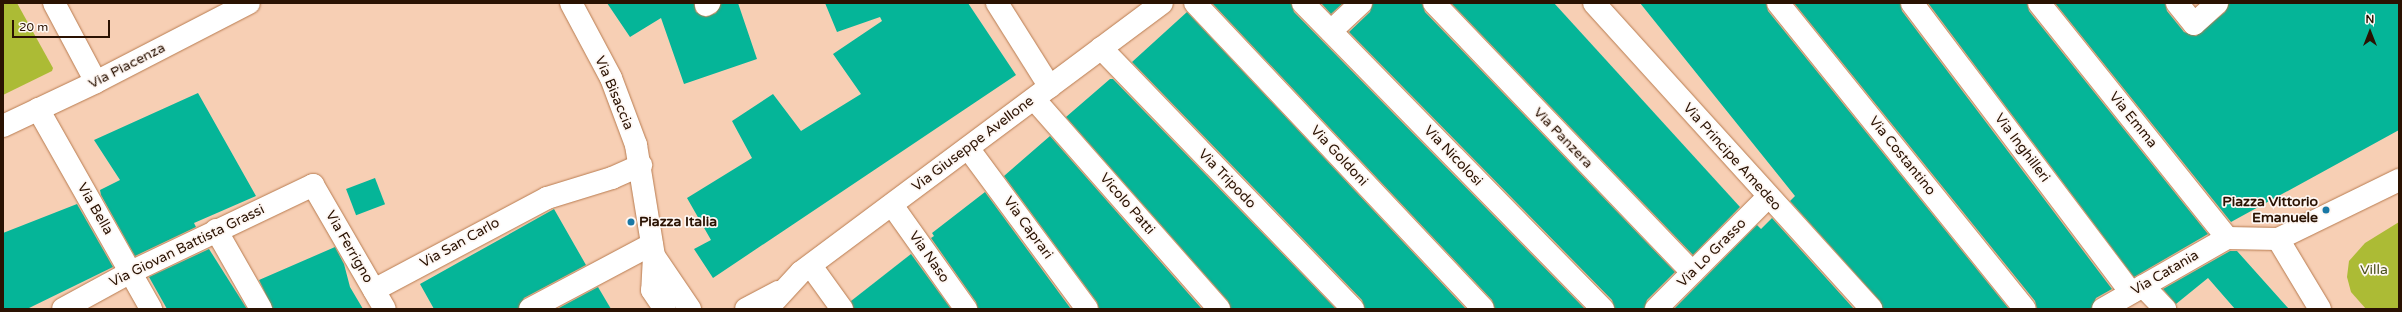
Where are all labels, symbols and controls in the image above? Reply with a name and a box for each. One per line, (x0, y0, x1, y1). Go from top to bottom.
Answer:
scale bar (14, 12, 112, 38)
north arrow (2350, 12, 2390, 52)
text: N (2366, 13, 2374, 26)
text: 20 m (19, 20, 48, 34)
street label: Via Piacenza (86, 39, 168, 93)
street label: Via Bisaccia (591, 54, 637, 132)
street label: Via Emma (2105, 89, 2161, 151)
street label: Via Giuseppe Avellone (909, 93, 1037, 195)
street label: Via Principe Amedeo (1679, 100, 1785, 214)
street label: Via Panzera (1530, 104, 1596, 172)
street label: Via Inghilleri (1991, 110, 2053, 186)
street label: Via Costantino (1865, 113, 1939, 199)
street label: Via Goldoni (1307, 122, 1371, 190)
street label: Via Nicolosi (1420, 122, 1486, 190)
street label: Via Tripodo (1195, 146, 1259, 212)
street label: Vicolo Patti (1096, 170, 1158, 238)
street label: Via Bella (73, 180, 117, 238)
street label: Via Caprari (1000, 194, 1056, 262)
place label: Piazza Vittorio Emanuele (2222, 194, 2318, 226)
street label: Via Giovan Battista Grassi (107, 201, 267, 291)
marker: Piazza Vittorio Emanuele (2321, 205, 2331, 215)
street label: Via Ferrigno (322, 208, 376, 286)
street label: Via San Carlo (417, 214, 503, 272)
place label: Piazza Italia (639, 214, 717, 230)
street label: Via Lo Grasso (1674, 215, 1750, 291)
marker: Piazza Italia (626, 217, 636, 227)
street label: Via Naso (905, 228, 953, 286)
street label: Via Catania (2128, 247, 2202, 299)
park label: Villa (2360, 262, 2388, 278)

